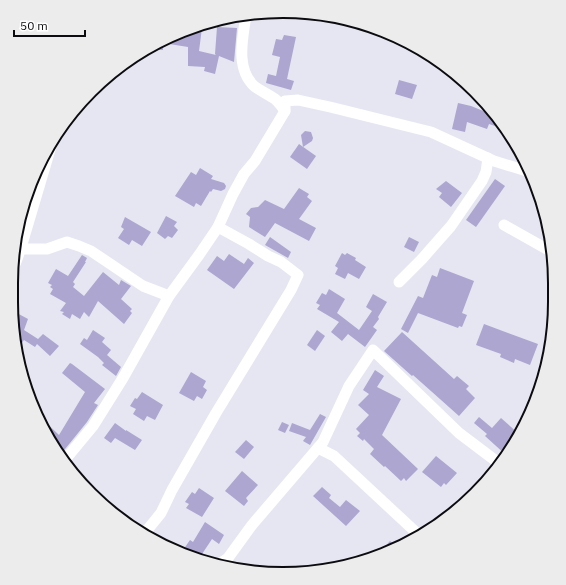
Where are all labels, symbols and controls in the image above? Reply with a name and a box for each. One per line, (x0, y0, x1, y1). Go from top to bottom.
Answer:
scale bar (14, 12, 85, 38)
text: 50 m (20, 18, 48, 33)

